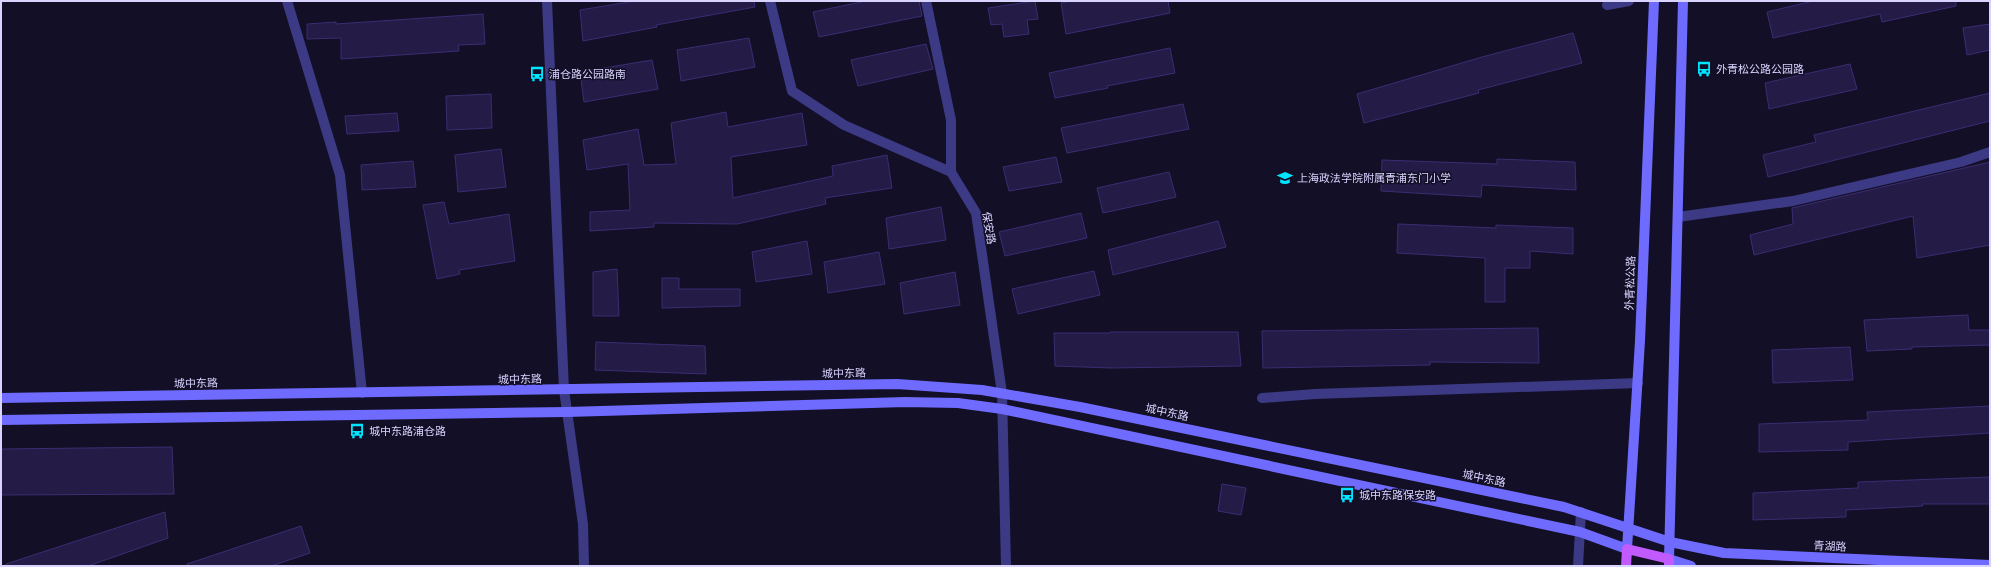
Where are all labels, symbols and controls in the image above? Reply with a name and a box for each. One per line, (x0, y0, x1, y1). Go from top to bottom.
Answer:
bus stop icon: 外青松公路公园路 (1695, 60, 1713, 78)
place label: 外青松公路公园路 (1716, 63, 1804, 76)
bus stop icon: 浦仓路公园路南 (528, 65, 546, 83)
place label: 浦仓路公园路南 (549, 68, 626, 81)
school or university icon: 上海政法学院附属青浦东门小学 (1276, 169, 1294, 187)
place label: 上海政法学院附属青浦东门小学 (1297, 172, 1451, 185)
street label: 保安路 (979, 211, 998, 245)
street label: 外青松公路 (1623, 255, 1638, 311)
street label: 城中东路 (822, 367, 866, 380)
street label: 城中东路 (498, 373, 542, 386)
street label: 城中东路 (174, 377, 218, 390)
street label: 城中东路 (1144, 402, 1190, 423)
bus stop icon: 城中东路浦仓路 (348, 422, 366, 440)
place label: 城中东路浦仓路 (369, 425, 446, 438)
street label: 城中东路 (1461, 468, 1507, 489)
bus stop icon: 城中东路保安路 (1338, 486, 1356, 504)
place label: 城中东路保安路 (1359, 489, 1436, 502)
street label: 青湖路 (1813, 539, 1847, 554)

